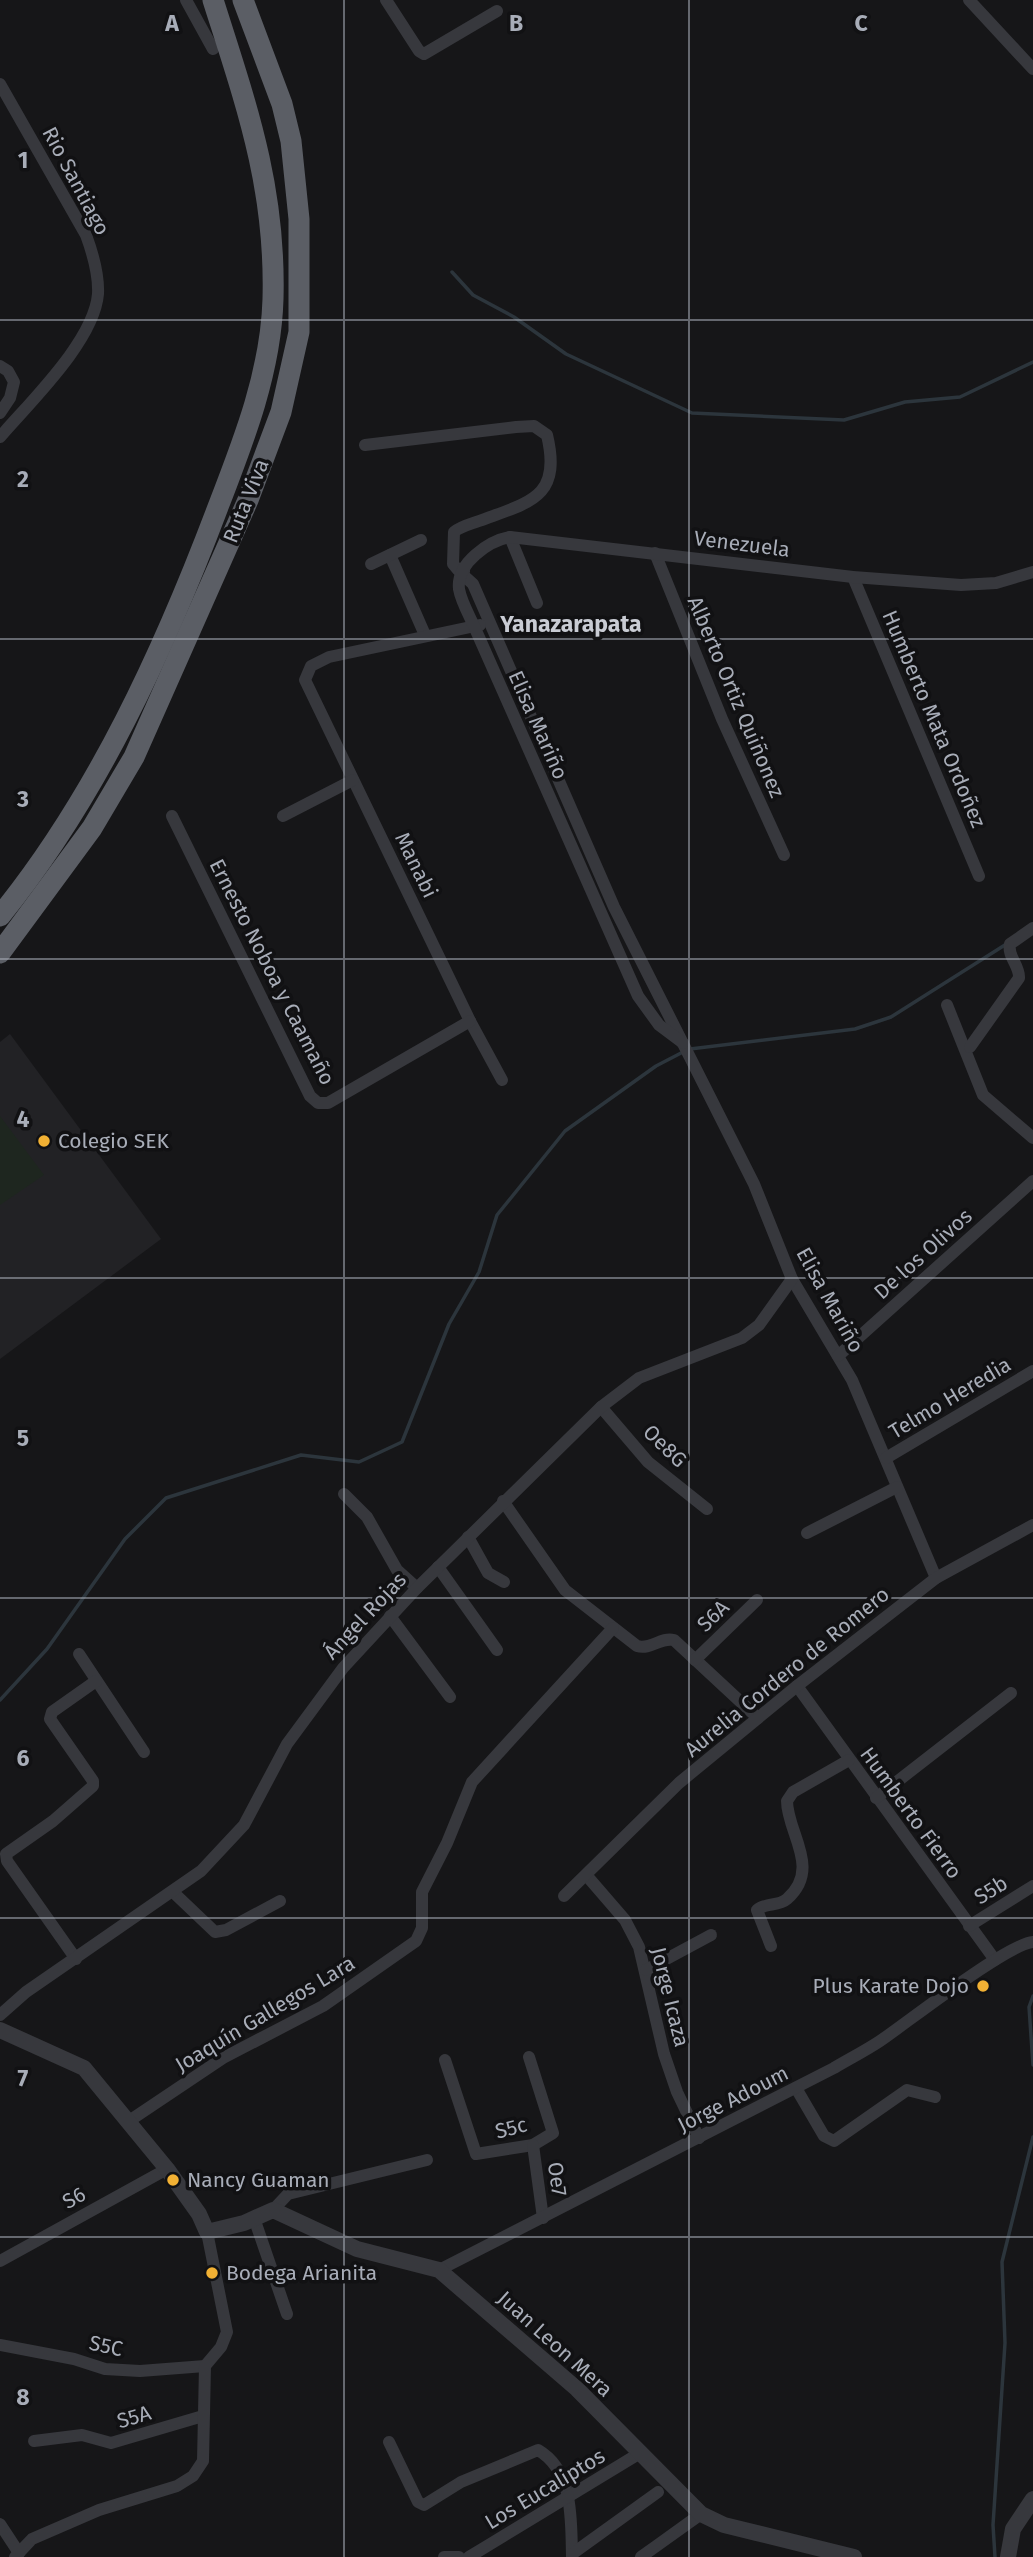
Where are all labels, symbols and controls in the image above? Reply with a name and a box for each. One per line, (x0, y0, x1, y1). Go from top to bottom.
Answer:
text: A (164, 9, 179, 37)
text: B (509, 9, 523, 37)
text: C (854, 9, 868, 37)
street label: Rio Santiago (37, 122, 115, 240)
text: 1 (18, 146, 28, 174)
street label: Ruta Viva (217, 455, 275, 547)
text: 2 (17, 465, 29, 493)
street label: Venezuela (693, 525, 791, 563)
street label: Alberto Ortiz Quiñonez (682, 592, 790, 802)
street label: Humberto Mata Ordoñez (876, 606, 992, 832)
district label: Yanazarapata (499, 610, 642, 638)
street label: Elisa Mariño (503, 667, 573, 783)
text: 3 (16, 785, 29, 813)
street label: Manabi (389, 828, 443, 902)
street label: Ernesto Noboa y Caamaño (204, 855, 340, 1089)
text: 4 (17, 1105, 30, 1133)
place label: Colegio SEK (58, 1128, 169, 1154)
marker: Colegio SEK (36, 1133, 52, 1149)
street label: De los Olivos (869, 1203, 978, 1305)
street label: Elisa Mariño (790, 1243, 870, 1357)
street label: Telmo Heredia (884, 1351, 1016, 1445)
street label: Oe8G (638, 1419, 692, 1473)
text: 5 (17, 1424, 29, 1452)
street label: Ángel Rojas (318, 1567, 412, 1665)
street label: Aurelia Cordero de Romero (679, 1581, 895, 1763)
street label: S6A (691, 1595, 735, 1637)
street label: Humberto Fierro (855, 1742, 967, 1884)
text: 6 (17, 1744, 30, 1772)
street label: S5b (970, 1870, 1012, 1910)
street label: Jorge Icaza (645, 1944, 695, 2050)
street label: Joaquín Gallegos Lara (170, 1950, 360, 2078)
place label: Plus Karate Dojo (813, 1973, 969, 1999)
marker: Plus Karate Dojo (975, 1978, 991, 1994)
street label: Jorge Adoum (673, 2060, 793, 2138)
text: 7 (18, 2064, 29, 2092)
street label: S5c (492, 2112, 530, 2144)
street label: Oe7 (542, 2160, 572, 2198)
place label: Nancy Guaman (187, 2167, 330, 2193)
marker: Nancy Guaman (165, 2172, 181, 2188)
street label: S6 (58, 2181, 90, 2215)
place label: Bodega Arianita (226, 2260, 377, 2286)
marker: Bodega Arianita (204, 2265, 220, 2281)
street label: Juan Leon Mera (492, 2285, 618, 2403)
street label: S5C (87, 2330, 125, 2362)
text: 8 (16, 2383, 30, 2411)
street label: S5A (114, 2400, 154, 2434)
street label: Los Eucaliptos (480, 2443, 610, 2535)

